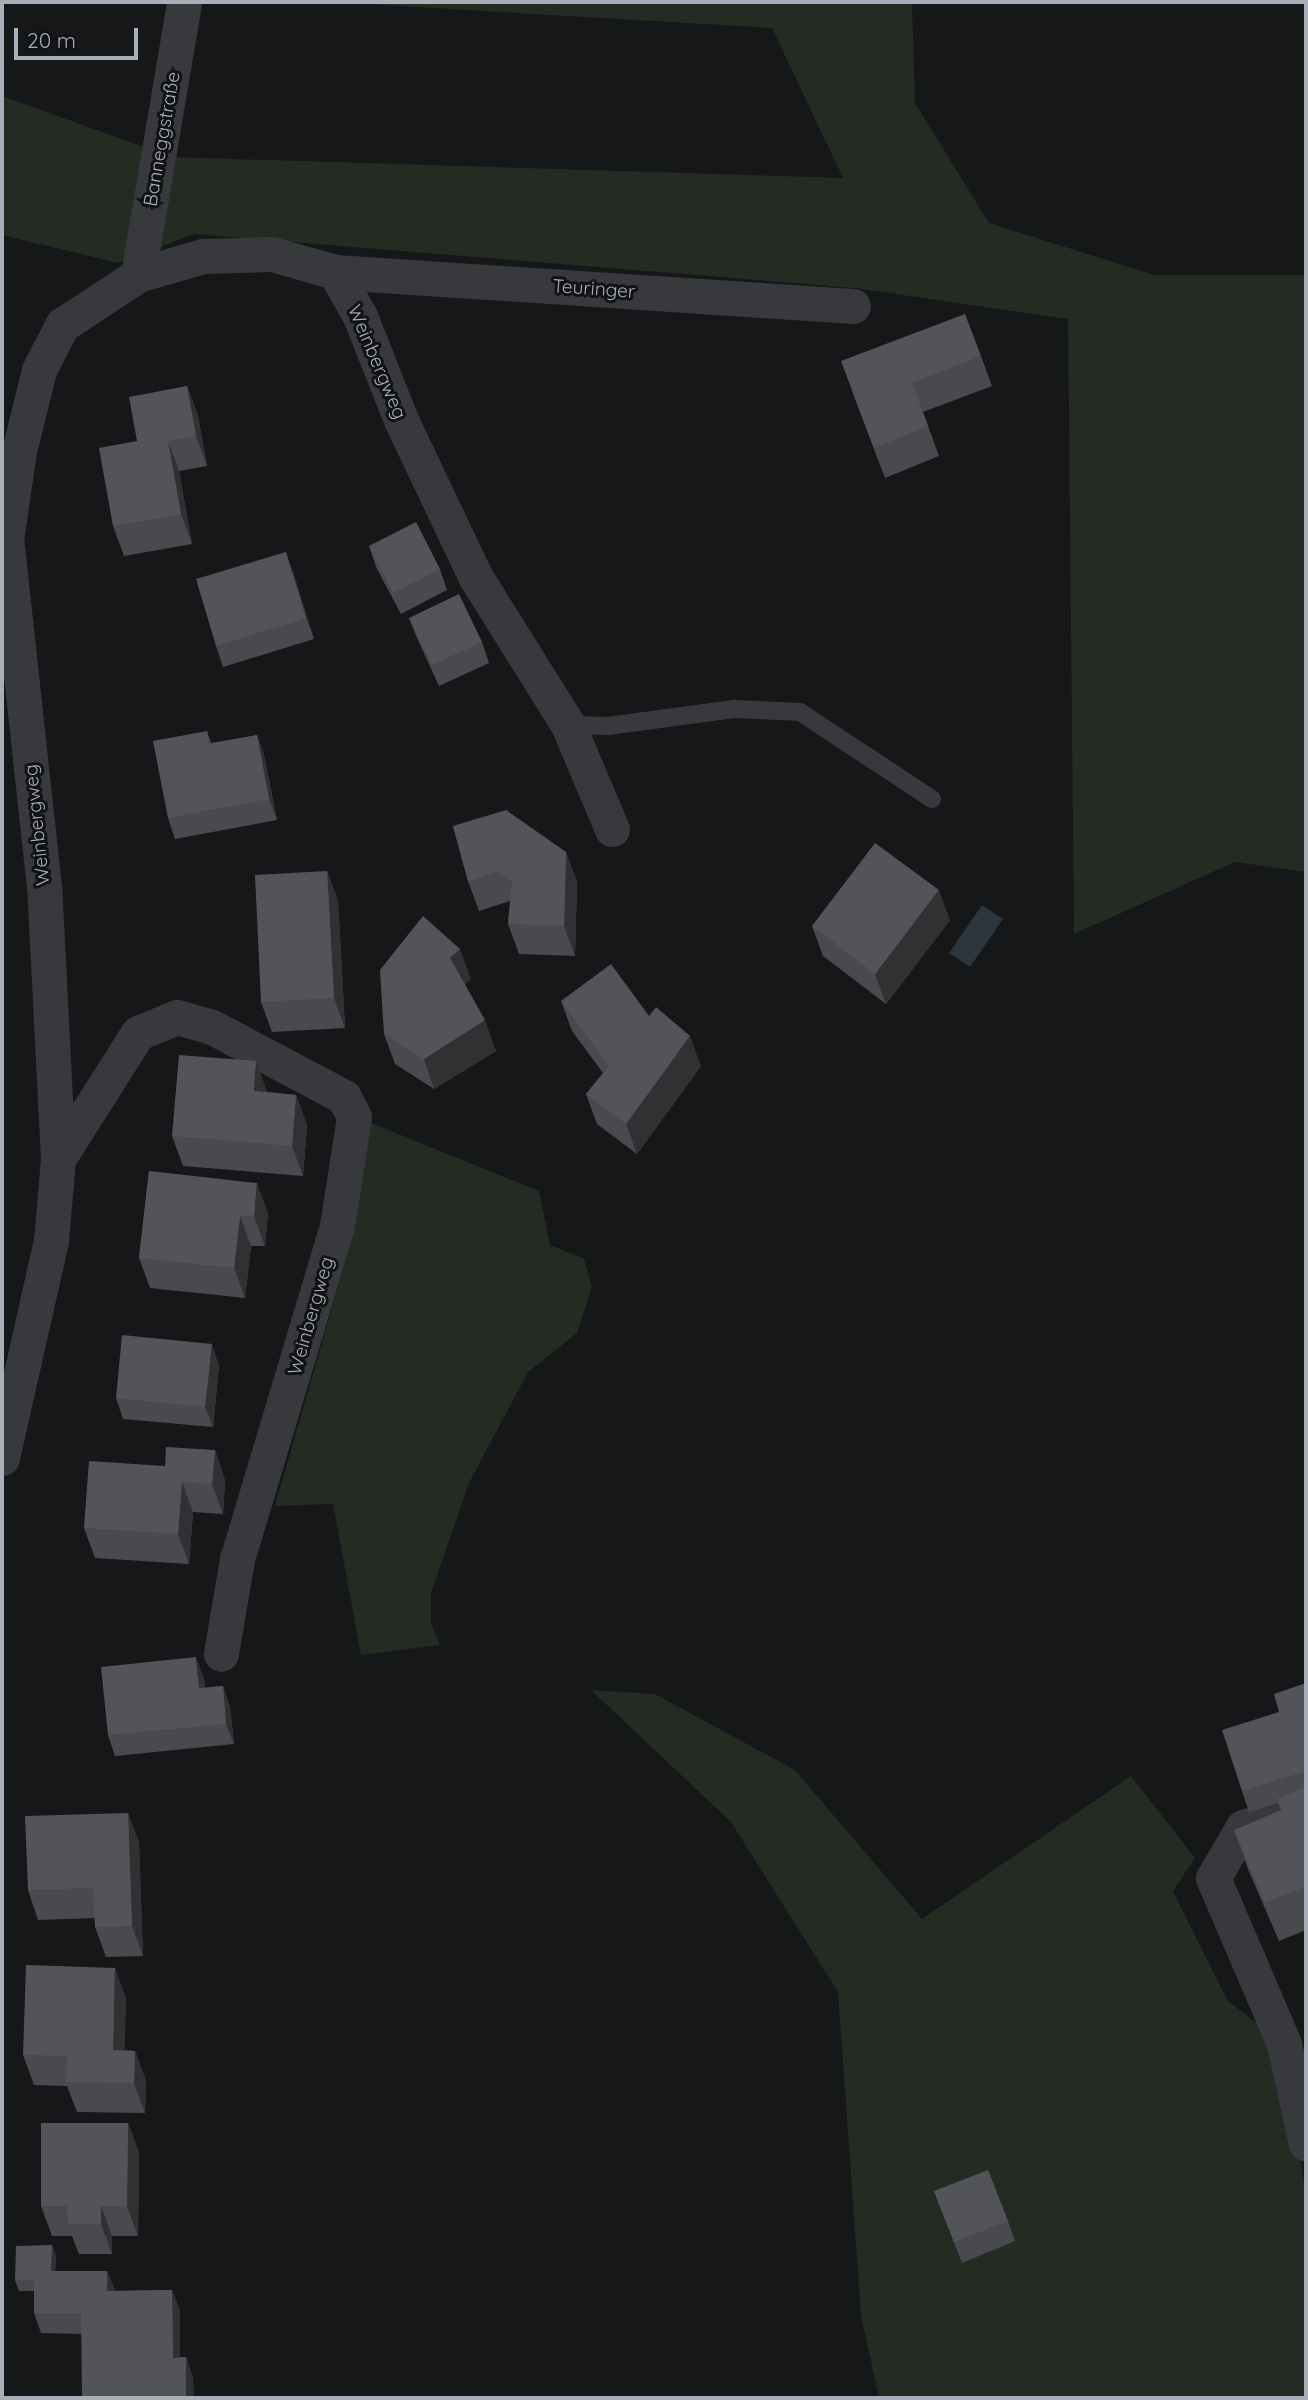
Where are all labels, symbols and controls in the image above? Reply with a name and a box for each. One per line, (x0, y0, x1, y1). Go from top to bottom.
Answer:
scale bar (18, 14, 142, 58)
text: 20 m (27, 27, 76, 53)
street label: Banneggstraße (139, 70, 185, 208)
street label: Teuringer (552, 275, 636, 303)
street label: Weinbergweg (343, 302, 411, 422)
street label: Weinbergweg (19, 763, 55, 887)
street label: Weinbergweg (283, 1254, 339, 1378)

